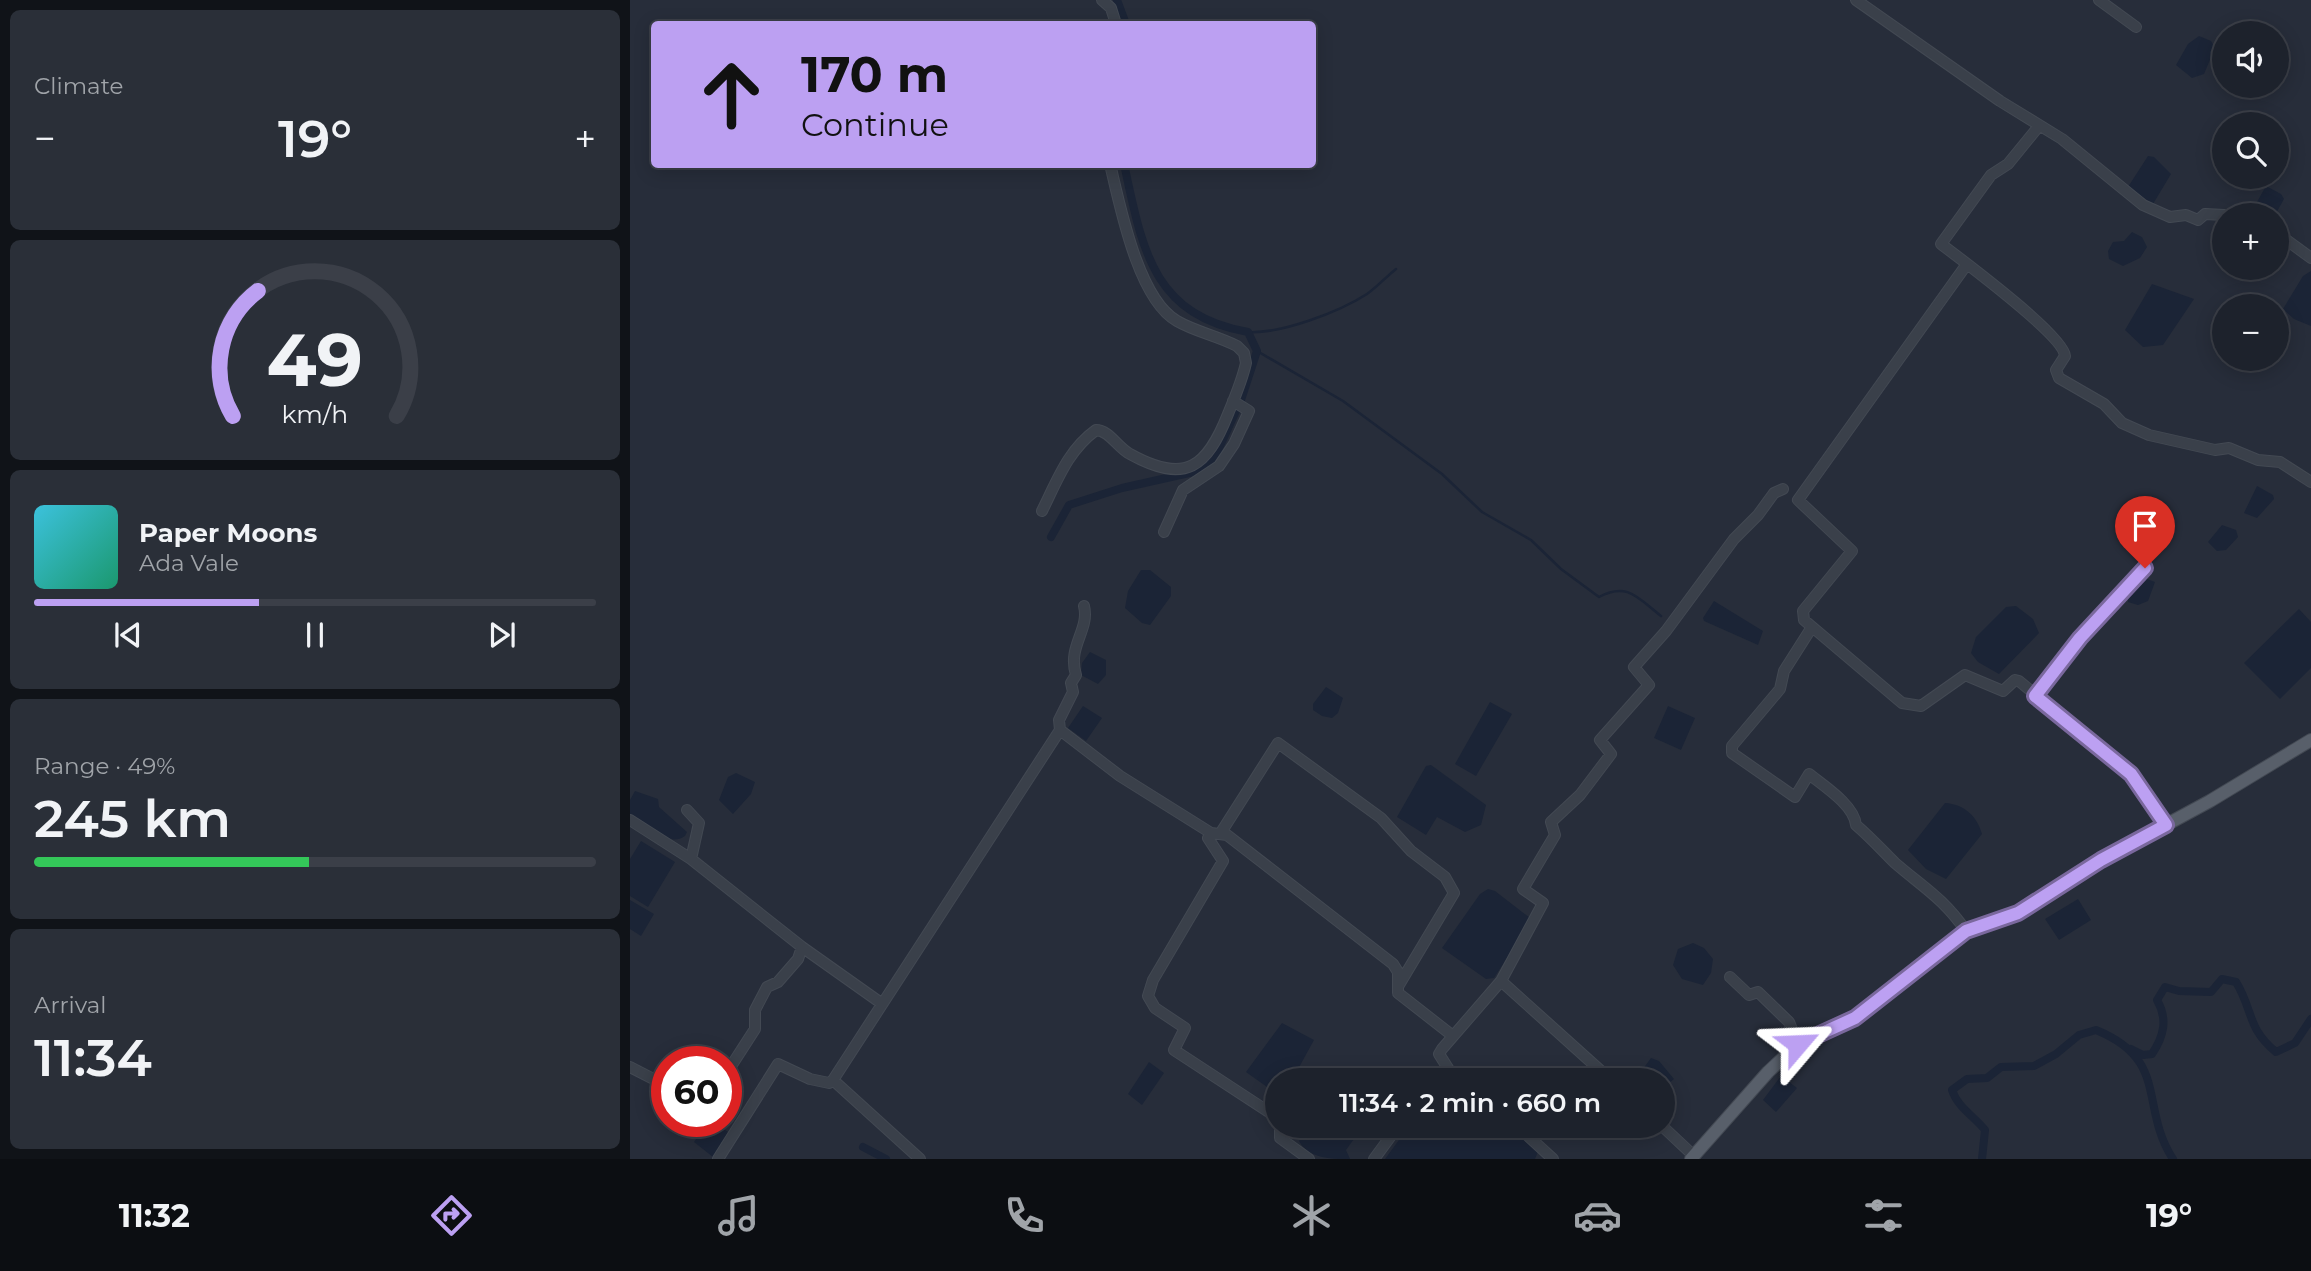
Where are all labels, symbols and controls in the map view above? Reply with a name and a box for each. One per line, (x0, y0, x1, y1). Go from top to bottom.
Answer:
map controls (2212, 21, 2289, 371)
button: sound (2212, 21, 2289, 98)
text: 170 m (801, 45, 948, 104)
icon: ahead (686, 49, 777, 140)
text: Climate (34, 72, 123, 100)
text: Continue (801, 105, 949, 144)
text: 19° (278, 107, 352, 170)
button: search (2212, 112, 2289, 189)
text: − (34, 115, 56, 162)
text: + (574, 115, 596, 162)
button: + (2212, 203, 2289, 280)
button: − (2212, 294, 2289, 371)
text: 49 (267, 316, 363, 404)
text: km/h (282, 398, 348, 428)
pin (2115, 496, 2175, 568)
icon: arrive (2126, 507, 2164, 545)
text: Paper Moons (139, 517, 317, 549)
text: Ada Vale (139, 549, 239, 577)
icon: previous (109, 616, 147, 654)
icon: pause (296, 616, 334, 654)
icon: next (483, 616, 521, 654)
text: Range · 49% (34, 752, 175, 780)
text: 245 km (34, 787, 231, 850)
text: Arrival (34, 991, 107, 1019)
position arrow (1761, 1007, 1835, 1081)
text: 11:34 (34, 1026, 152, 1089)
speed limit sign: 60 (651, 1046, 742, 1137)
text: 11:34 · 2 min · 660 m (1339, 1087, 1601, 1119)
icon: directions (427, 1191, 476, 1240)
icon: music (714, 1191, 763, 1240)
icon: phone (1000, 1191, 1049, 1240)
icon: climate (1287, 1191, 1336, 1240)
icon: car (1573, 1191, 1622, 1240)
icon: filters (1859, 1191, 1908, 1240)
text: 11:32 (119, 1196, 190, 1235)
text: 19° (2146, 1196, 2192, 1235)

